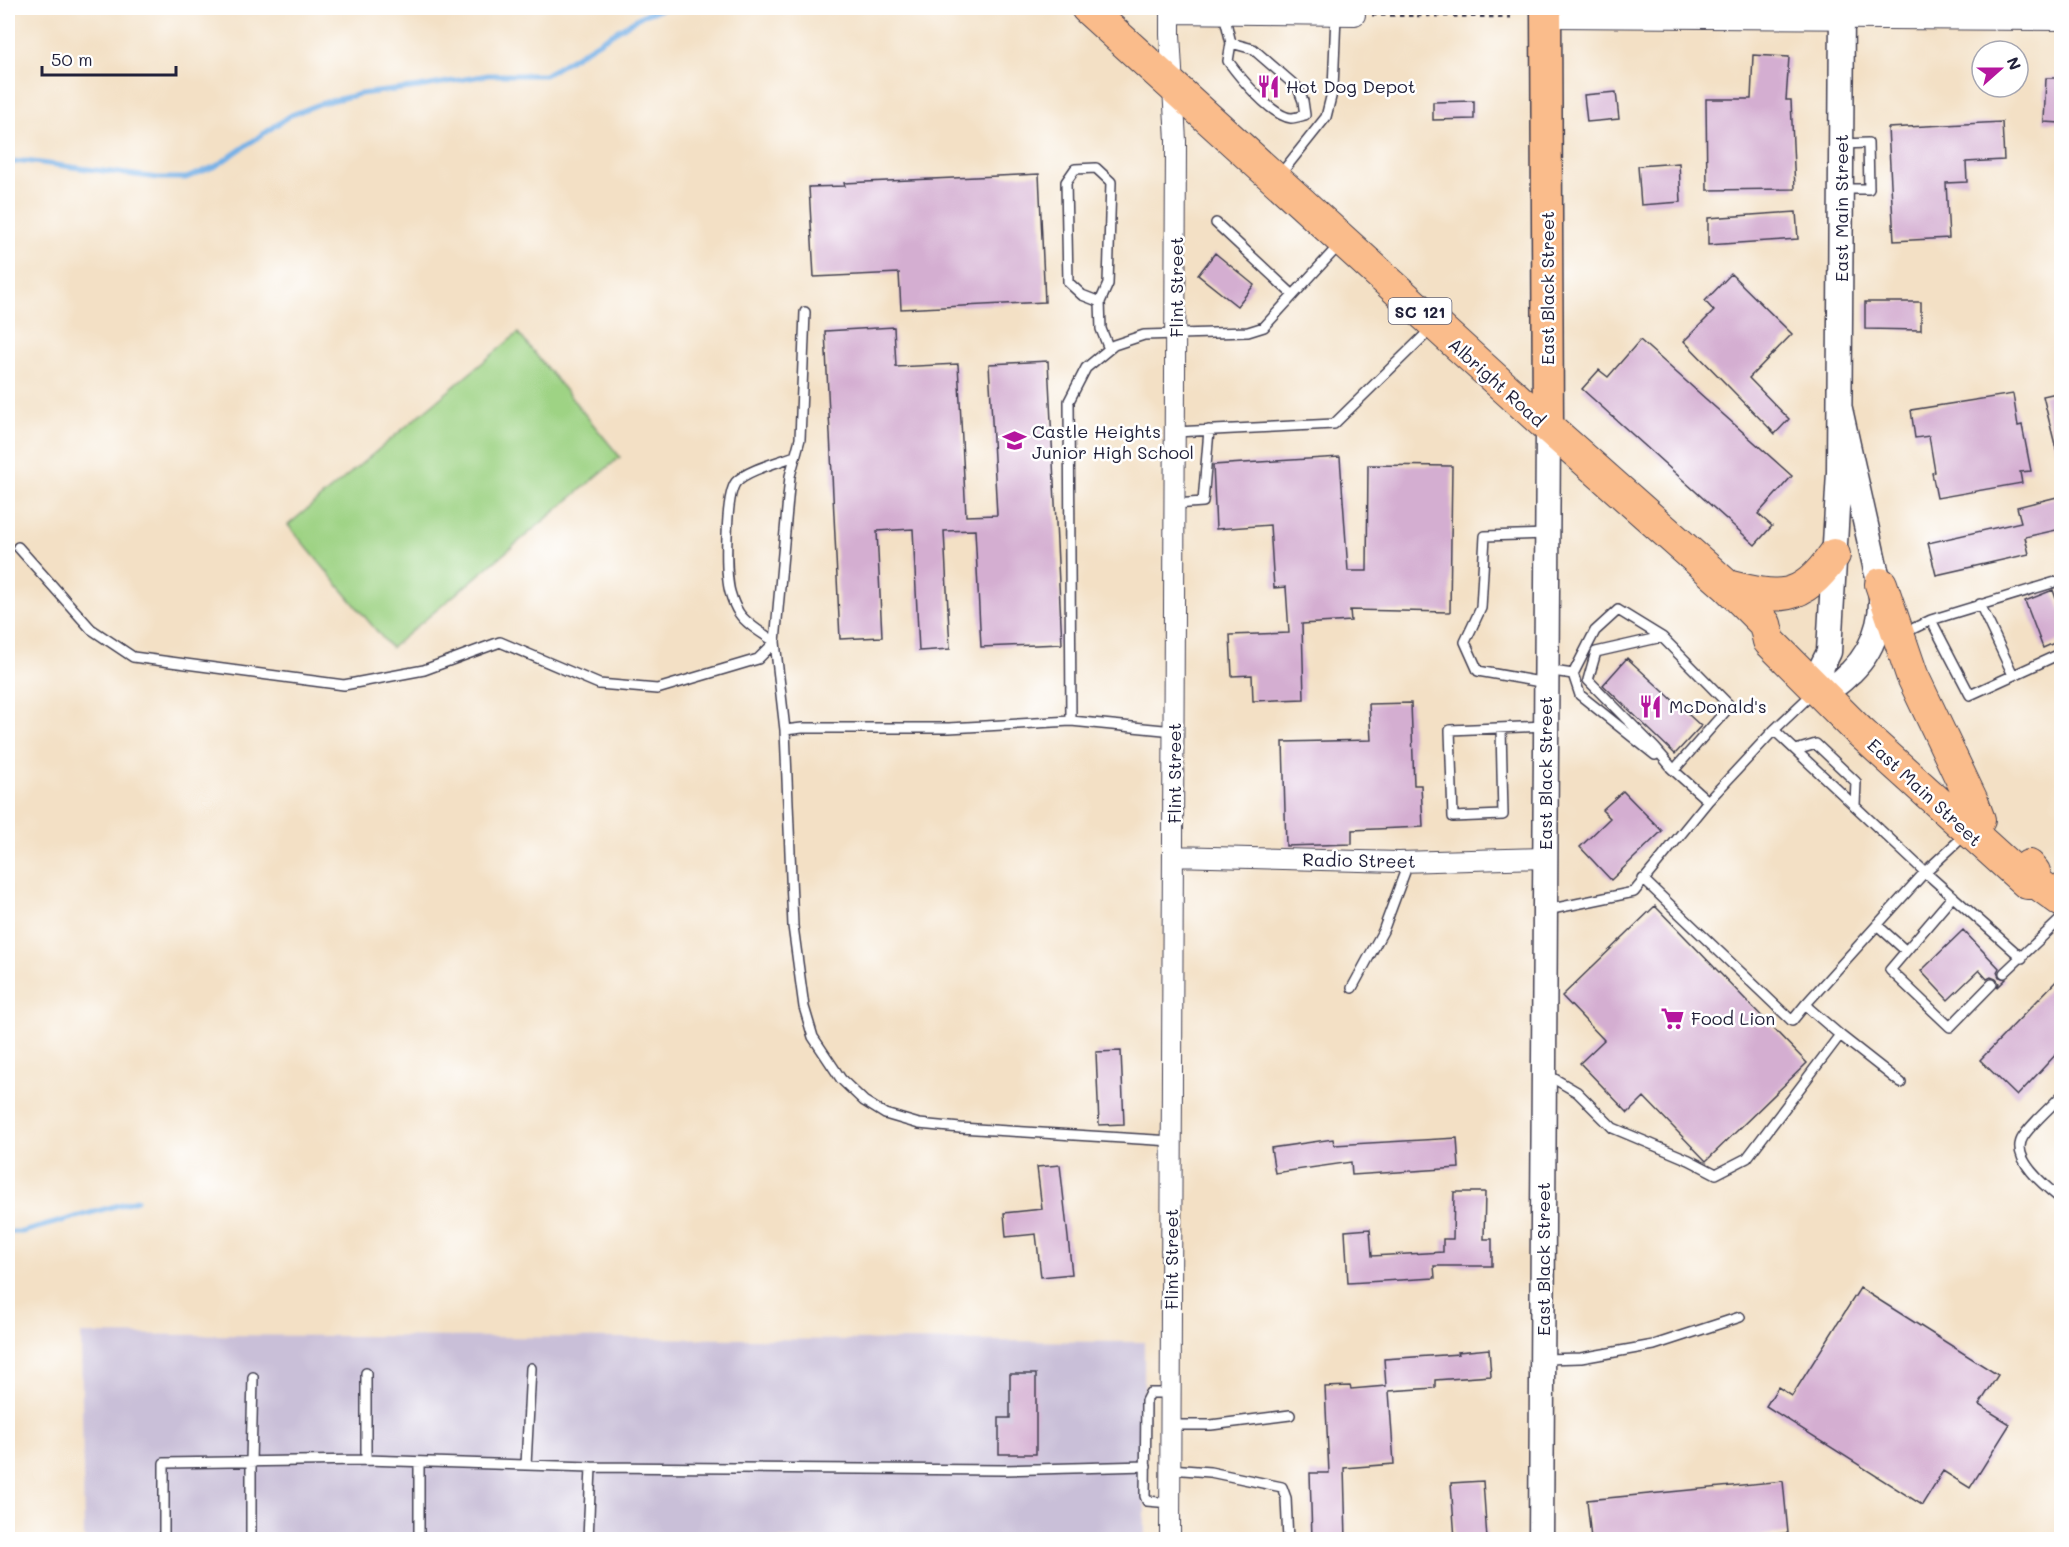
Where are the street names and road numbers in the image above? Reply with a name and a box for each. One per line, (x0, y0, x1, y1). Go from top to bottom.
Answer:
street label: East Main Street (1829, 134, 1853, 282)
street label: East Black Street (1535, 211, 1559, 365)
street label: Flint Street (1164, 236, 1188, 338)
road number: SC 121 (1388, 298, 1452, 324)
street label: Albright Road (1444, 332, 1550, 432)
street label: East Black Street (1533, 696, 1557, 850)
street label: Flint Street (1162, 722, 1186, 824)
street label: East Main Street (1863, 733, 1987, 851)
street label: Radio Street (1302, 847, 1416, 873)
street label: East Black Street (1531, 1182, 1555, 1336)
street label: Flint Street (1159, 1208, 1183, 1310)

